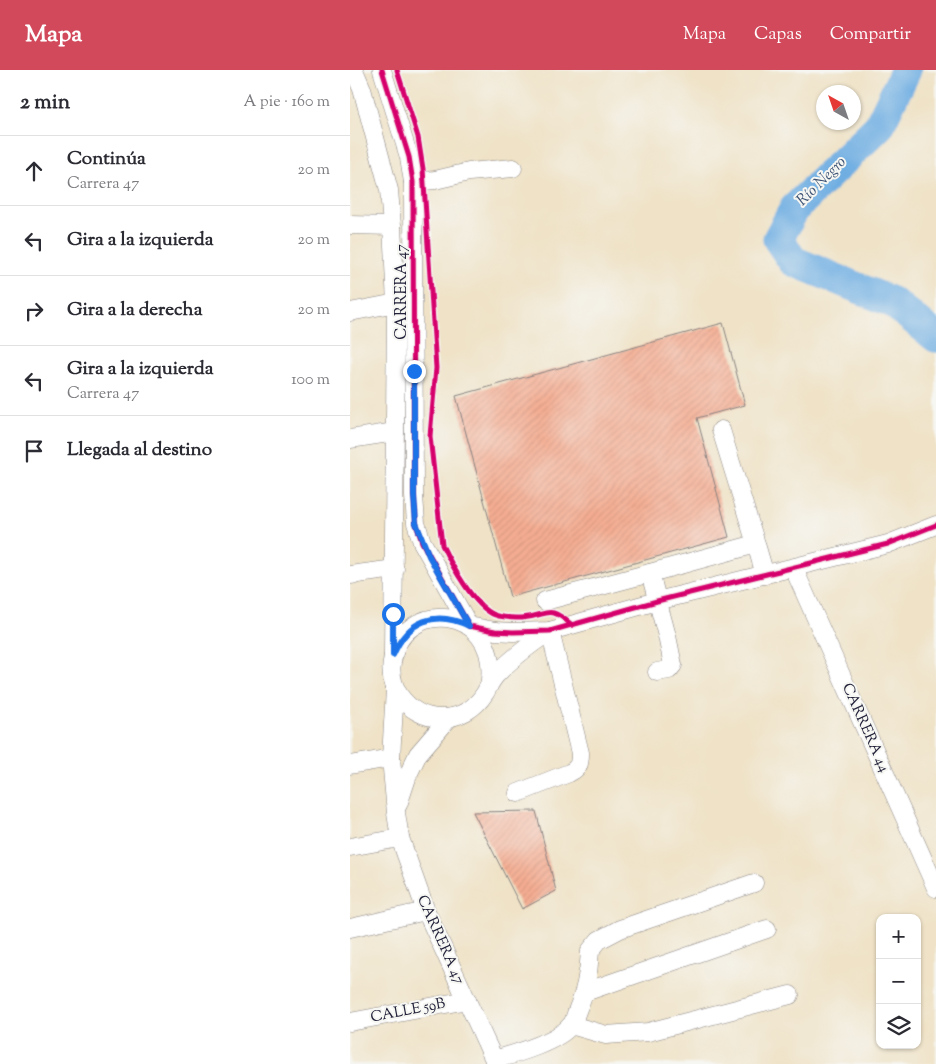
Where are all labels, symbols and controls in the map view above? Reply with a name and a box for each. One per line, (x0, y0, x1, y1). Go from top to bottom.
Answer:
text: Mapa (25, 18, 82, 52)
text: Mapa (683, 22, 726, 48)
text: Capas (754, 22, 802, 48)
text: Compartir (830, 22, 911, 48)
north arrow (816, 85, 861, 130)
text: 2 min (20, 88, 70, 118)
text: A pie · 160 m (243, 91, 330, 114)
text: Continúa (67, 146, 146, 173)
water label: Río Negro (792, 152, 852, 212)
icon: ahead (20, 157, 48, 185)
text: 20 m (297, 159, 330, 182)
text: Carrera 47 (67, 173, 139, 196)
icon: left (20, 227, 48, 255)
text: Gira a la izquierda (67, 227, 213, 254)
text: 20 m (297, 229, 330, 252)
street label: CARRERA 47 (392, 244, 413, 340)
icon: right (20, 297, 48, 325)
text: Gira a la derecha (67, 297, 202, 324)
text: 20 m (297, 299, 330, 322)
text: Gira a la izquierda (67, 356, 213, 383)
route end (403, 360, 426, 383)
icon: left (20, 367, 48, 395)
text: 100 m (291, 369, 330, 392)
text: Carrera 47 (67, 383, 139, 406)
icon: arrive (20, 437, 48, 465)
text: Llegada al destino (67, 437, 212, 464)
route start (382, 603, 405, 626)
street label: CARRERA 44 (836, 680, 894, 776)
street label: CARRERA 47 (411, 892, 469, 988)
map controls (876, 914, 921, 1049)
button: + (876, 914, 921, 959)
button: − (876, 959, 921, 1004)
street label: CALLE 59B (369, 993, 448, 1029)
button: layers (876, 1004, 921, 1049)

